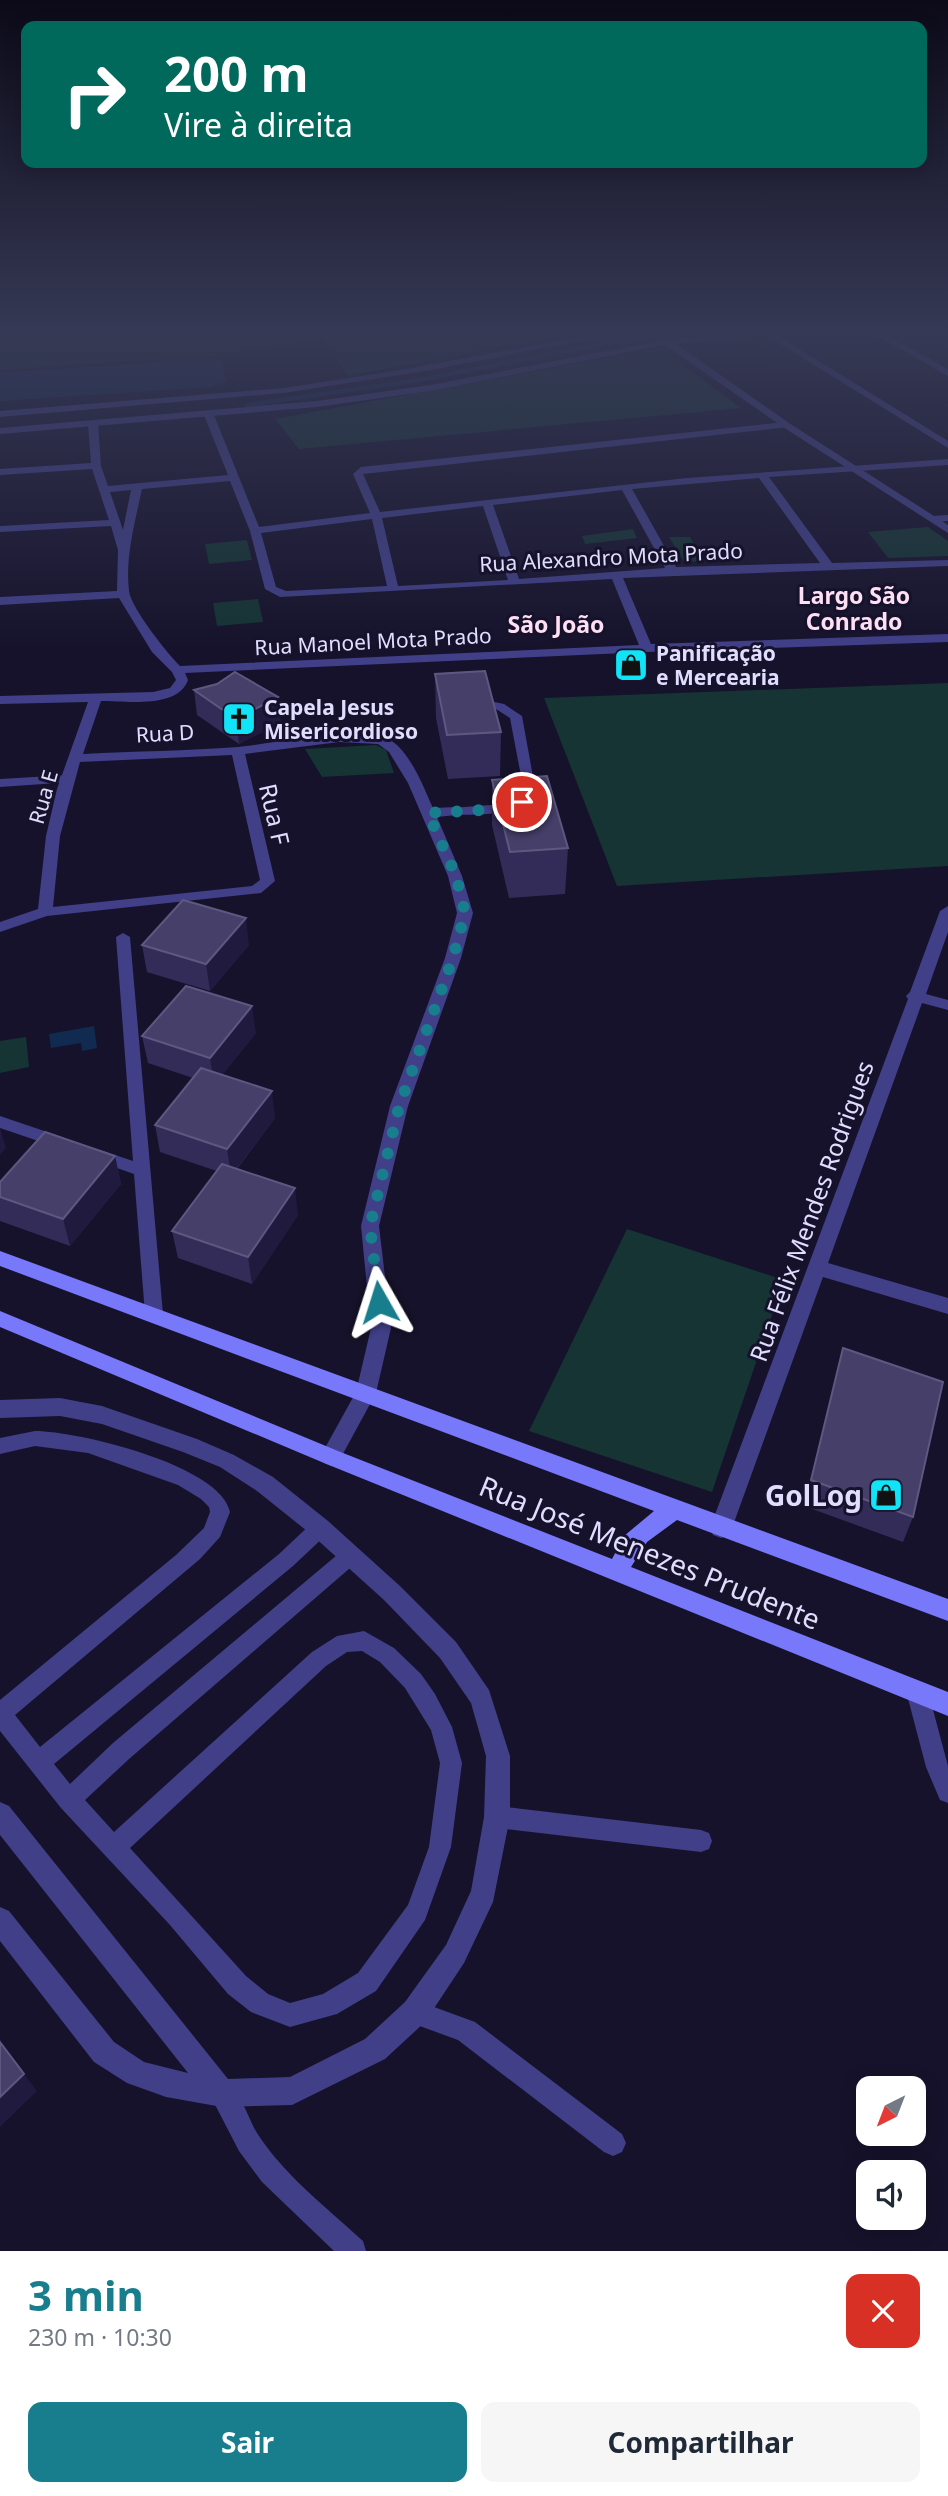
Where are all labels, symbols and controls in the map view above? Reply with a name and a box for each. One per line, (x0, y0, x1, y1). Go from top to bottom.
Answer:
text: 200 m (164, 40, 309, 106)
icon: right (49, 49, 140, 140)
text: Vire à direita (164, 103, 353, 146)
street label: Rua Alexandro Mota Prado (479, 536, 743, 578)
district label: Largo São Conrado (798, 579, 910, 637)
district label: São João (508, 608, 604, 640)
street label: Rua Manoel Mota Prado (254, 621, 492, 661)
place label: Panificação e Mercearia (656, 639, 780, 691)
shop icon: Panificação e Mercearia (612, 646, 650, 684)
place label: Capela Jesus Misericordioso (264, 693, 418, 745)
church icon: Capela Jesus Misericordioso (220, 700, 258, 738)
street label: Rua D (135, 717, 195, 749)
street label: Rua E (22, 767, 64, 827)
pin (492, 772, 552, 832)
street label: Rua F (252, 780, 298, 848)
icon: arrive (503, 783, 541, 821)
street label: Rua Félix Mendes Rodrigues (741, 1056, 881, 1366)
position arrow (342, 1265, 416, 1339)
street label: Rua José Menezes Prudente (474, 1466, 826, 1638)
place label: GolLog (765, 1476, 862, 1514)
shop icon: GolLog (867, 1476, 905, 1514)
north arrow (856, 2076, 926, 2146)
map controls (856, 2076, 926, 2230)
button: sound (856, 2160, 926, 2230)
text: 3 min (28, 2266, 144, 2323)
button: close (846, 2274, 920, 2348)
text: 230 m · 10:30 (28, 2321, 172, 2353)
button: Sair (28, 2402, 467, 2482)
button: Compartilhar (481, 2402, 920, 2482)

